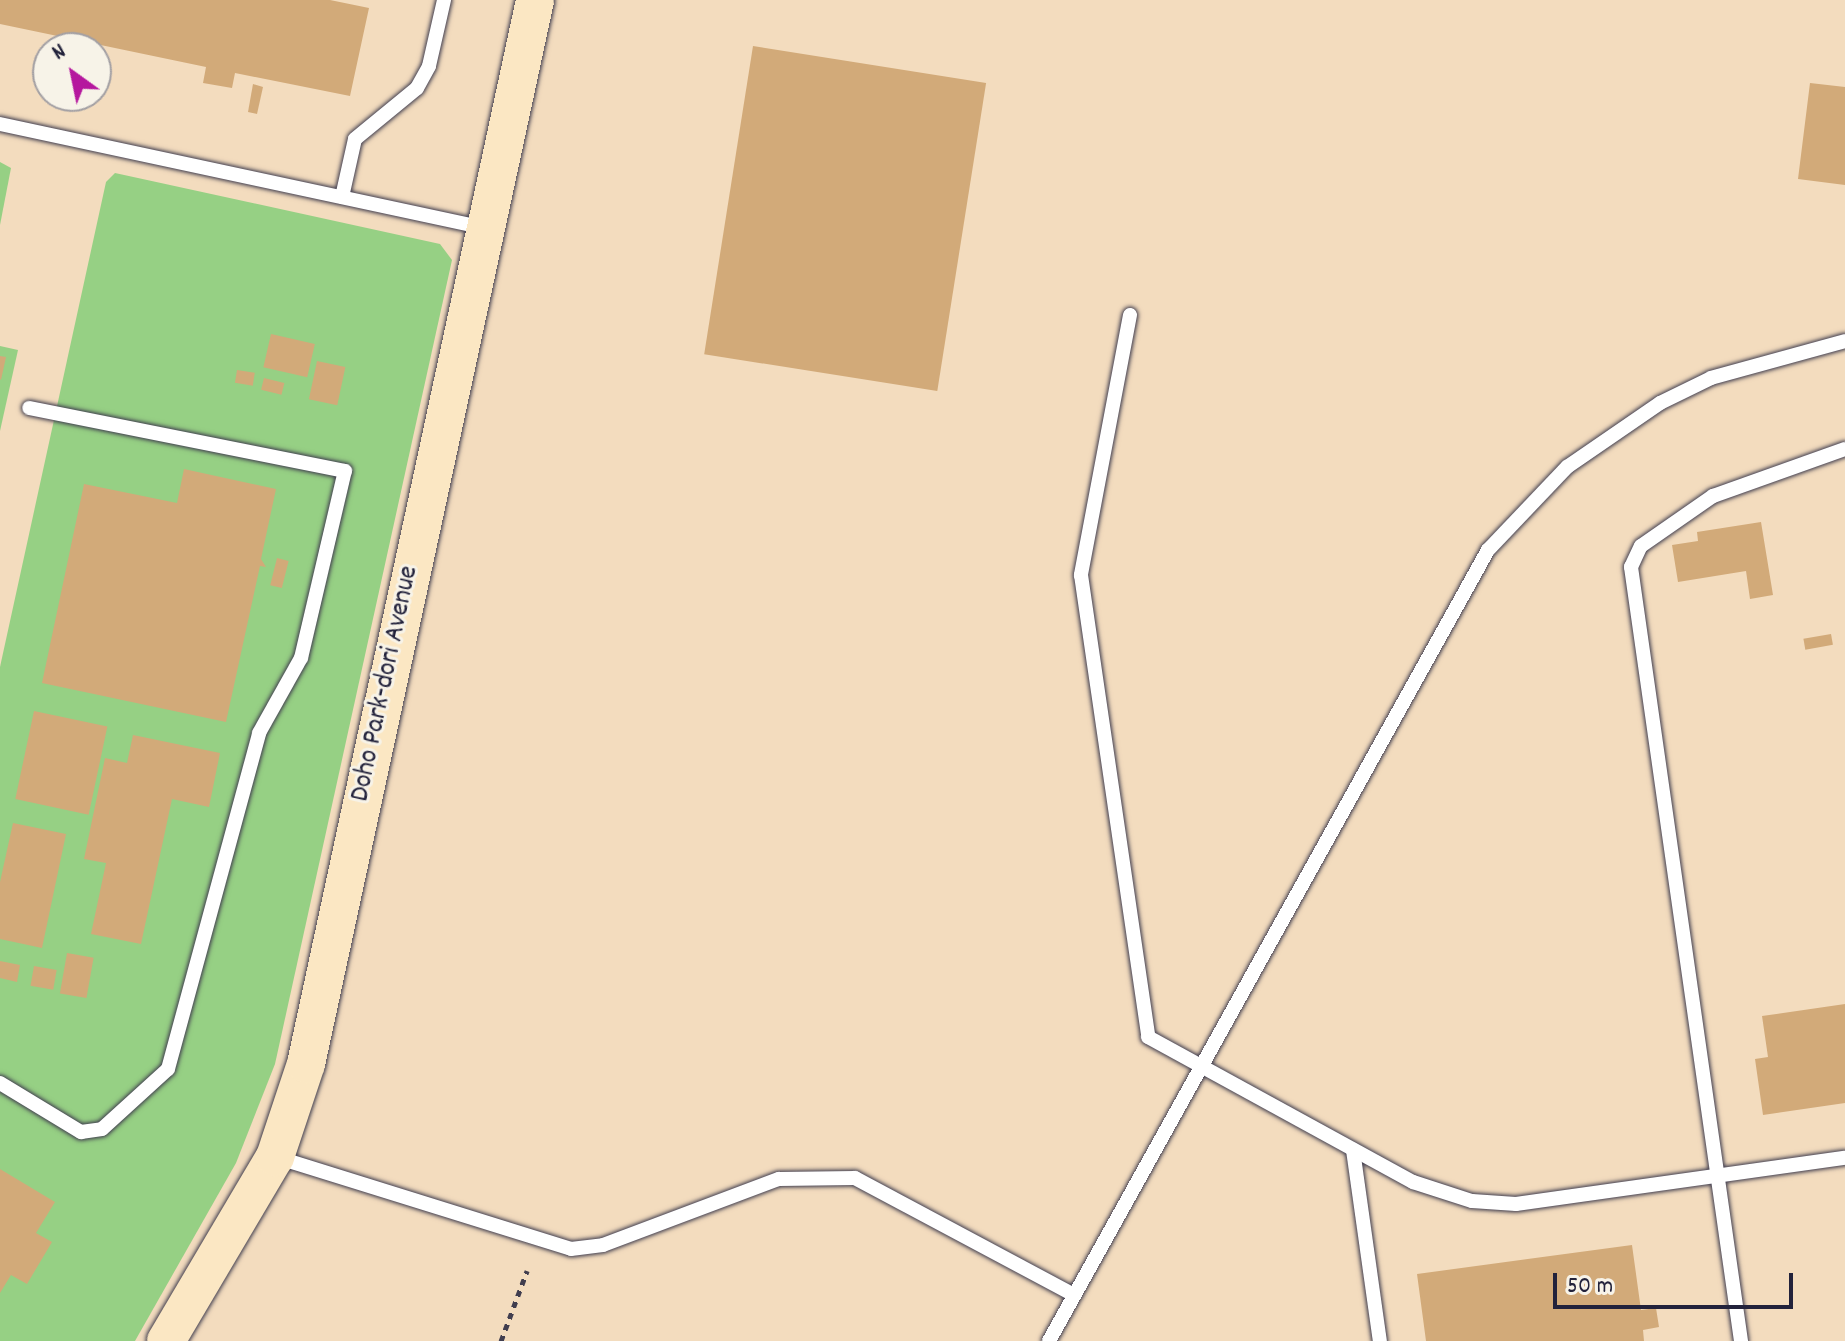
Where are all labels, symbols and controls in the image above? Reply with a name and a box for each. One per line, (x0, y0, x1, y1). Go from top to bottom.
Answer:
north arrow (32, 32, 112, 112)
text: N (47, 37, 73, 69)
street label: Doho Park-dori Avenue (345, 563, 427, 805)
scale bar (1557, 1257, 1797, 1307)
text: 50 m (1567, 1270, 1613, 1304)

